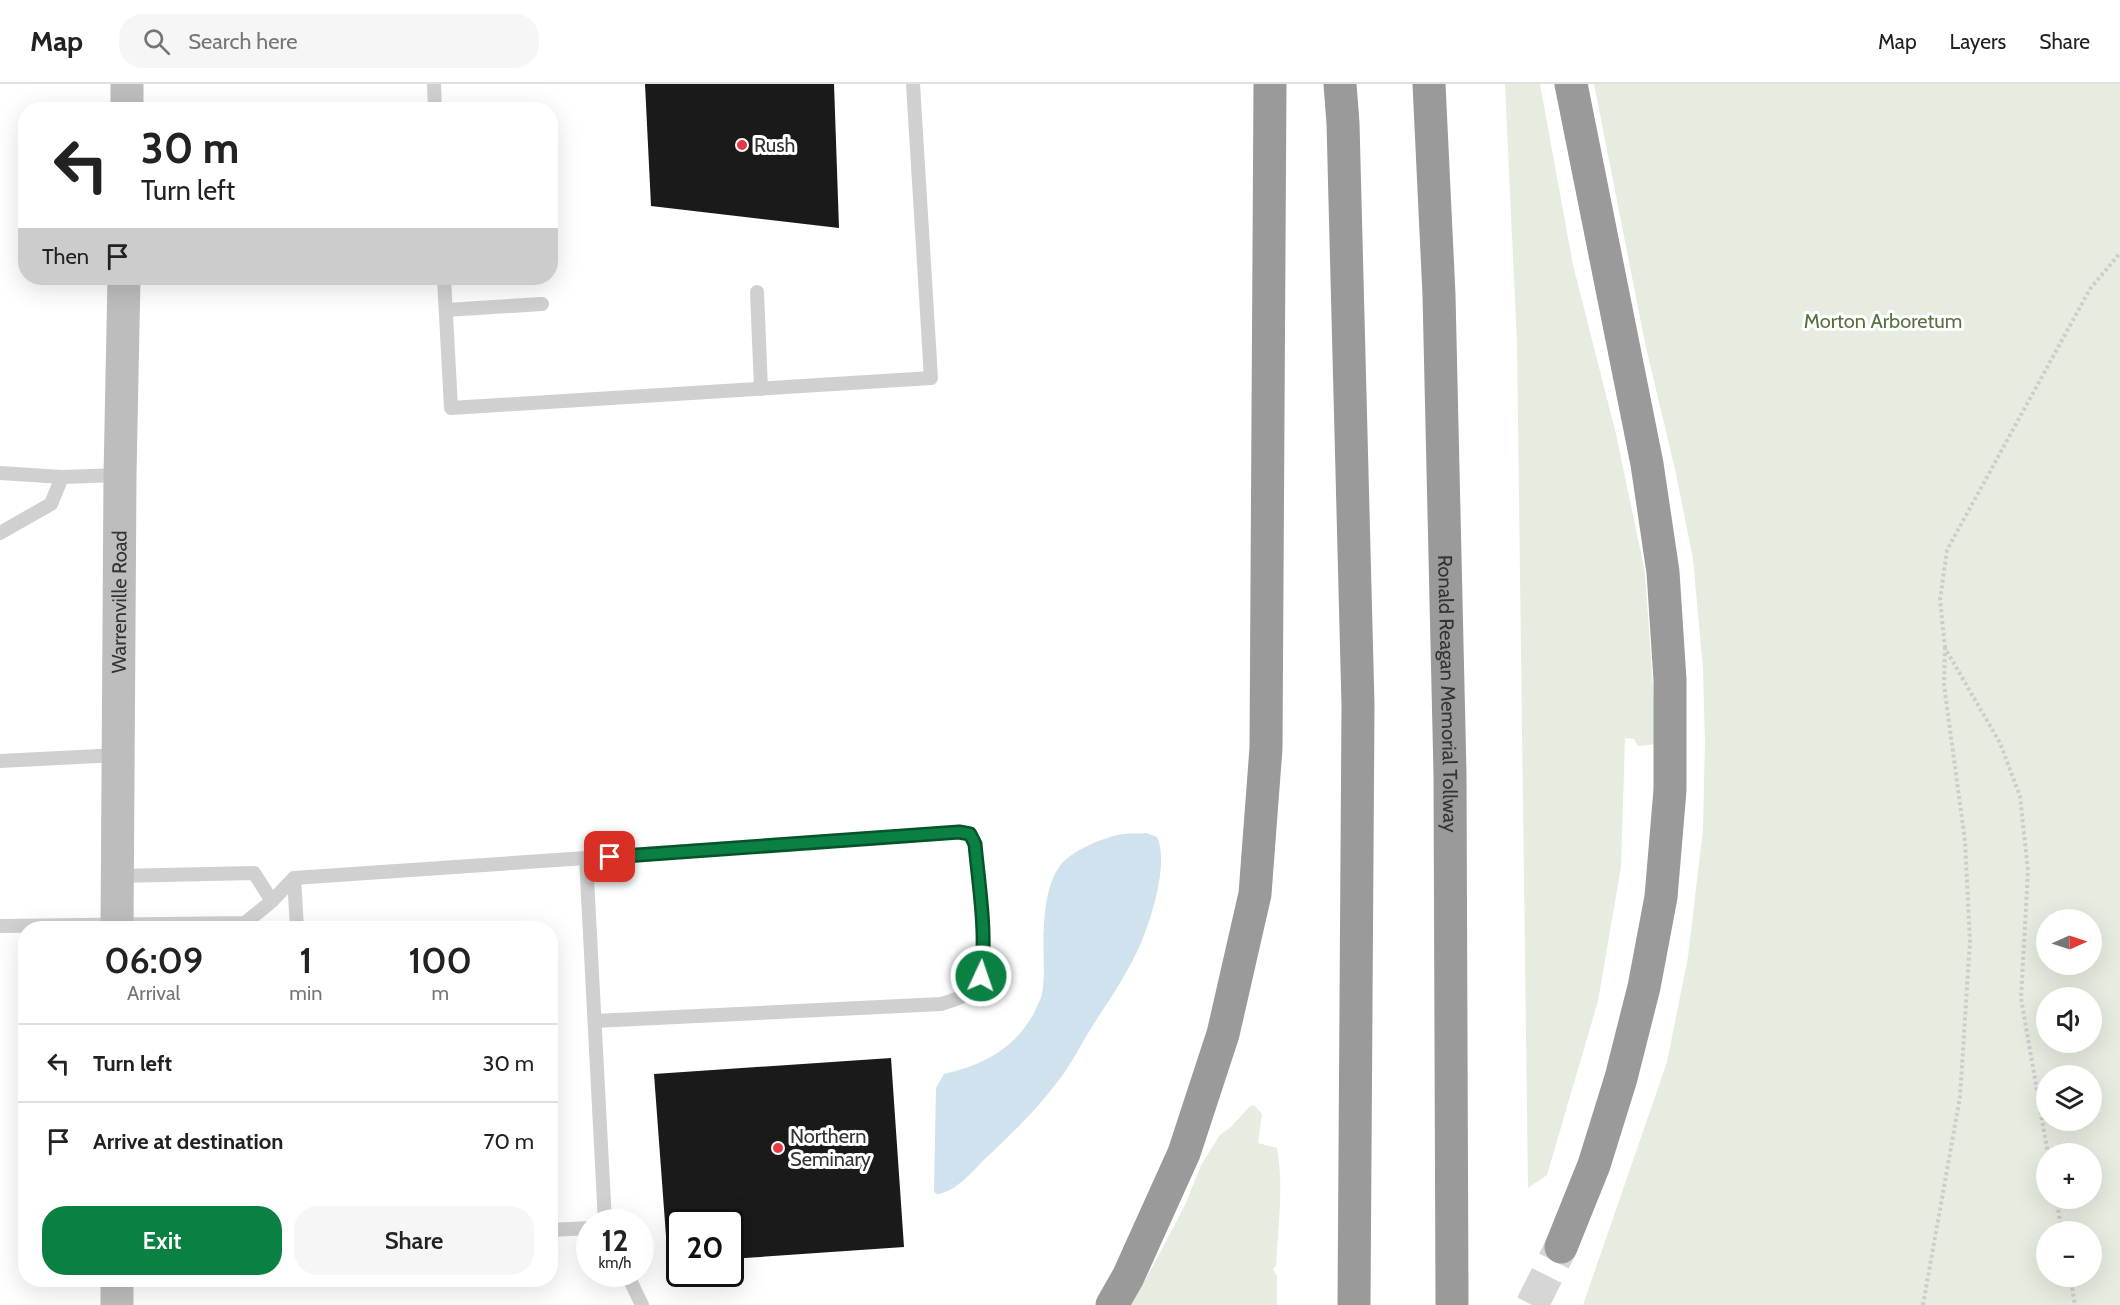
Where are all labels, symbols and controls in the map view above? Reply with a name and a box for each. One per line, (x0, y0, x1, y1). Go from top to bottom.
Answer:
search box (119, 14, 539, 68)
text: Map (30, 24, 83, 58)
icon: search (140, 25, 173, 58)
text: Search here (188, 28, 297, 55)
text: Map (1878, 29, 1917, 54)
text: Layers (1950, 29, 2006, 54)
text: Share (2039, 29, 2090, 54)
text: 30 m (141, 122, 239, 174)
icon: left (42, 126, 120, 204)
place label: Rush (754, 133, 795, 157)
marker: Rush (735, 138, 749, 152)
text: Turn left (141, 174, 235, 207)
icon: arrive (101, 240, 134, 273)
text: Then (42, 243, 89, 270)
park label: Morton Arboretum (1804, 309, 1962, 333)
street label: Warrenville Road (107, 530, 132, 674)
street label: Ronald Reagan Memorial Tollway (1433, 554, 1462, 833)
pin (584, 831, 635, 882)
icon: arrive (593, 840, 626, 873)
north arrow (2036, 909, 2102, 975)
map controls (2036, 909, 2102, 1287)
text: 06:09 (104, 938, 203, 982)
text: 1 (299, 938, 312, 982)
text: 100 (408, 938, 472, 982)
position arrow (949, 944, 1013, 1008)
text: Arrival (127, 981, 180, 1005)
text: min (289, 981, 322, 1005)
text: m (431, 981, 449, 1005)
button: sound (2036, 987, 2102, 1053)
icon: left (42, 1047, 75, 1080)
text: Turn left (93, 1050, 172, 1077)
text: 30 m (482, 1050, 534, 1077)
button: layers (2036, 1065, 2102, 1131)
place label: Northern Seminary (790, 1124, 871, 1171)
icon: arrive (42, 1125, 75, 1158)
text: Arrive at destination (93, 1128, 283, 1155)
text: 70 m (484, 1128, 534, 1155)
marker: Northern Seminary (771, 1141, 785, 1155)
button: + (2036, 1143, 2102, 1209)
button: Exit (42, 1206, 282, 1275)
button: Share (294, 1206, 534, 1275)
speed limit sign: 20 (666, 1209, 744, 1287)
button: − (2036, 1221, 2102, 1287)
text: 12 (602, 1222, 628, 1259)
text: km/h (599, 1254, 631, 1272)

